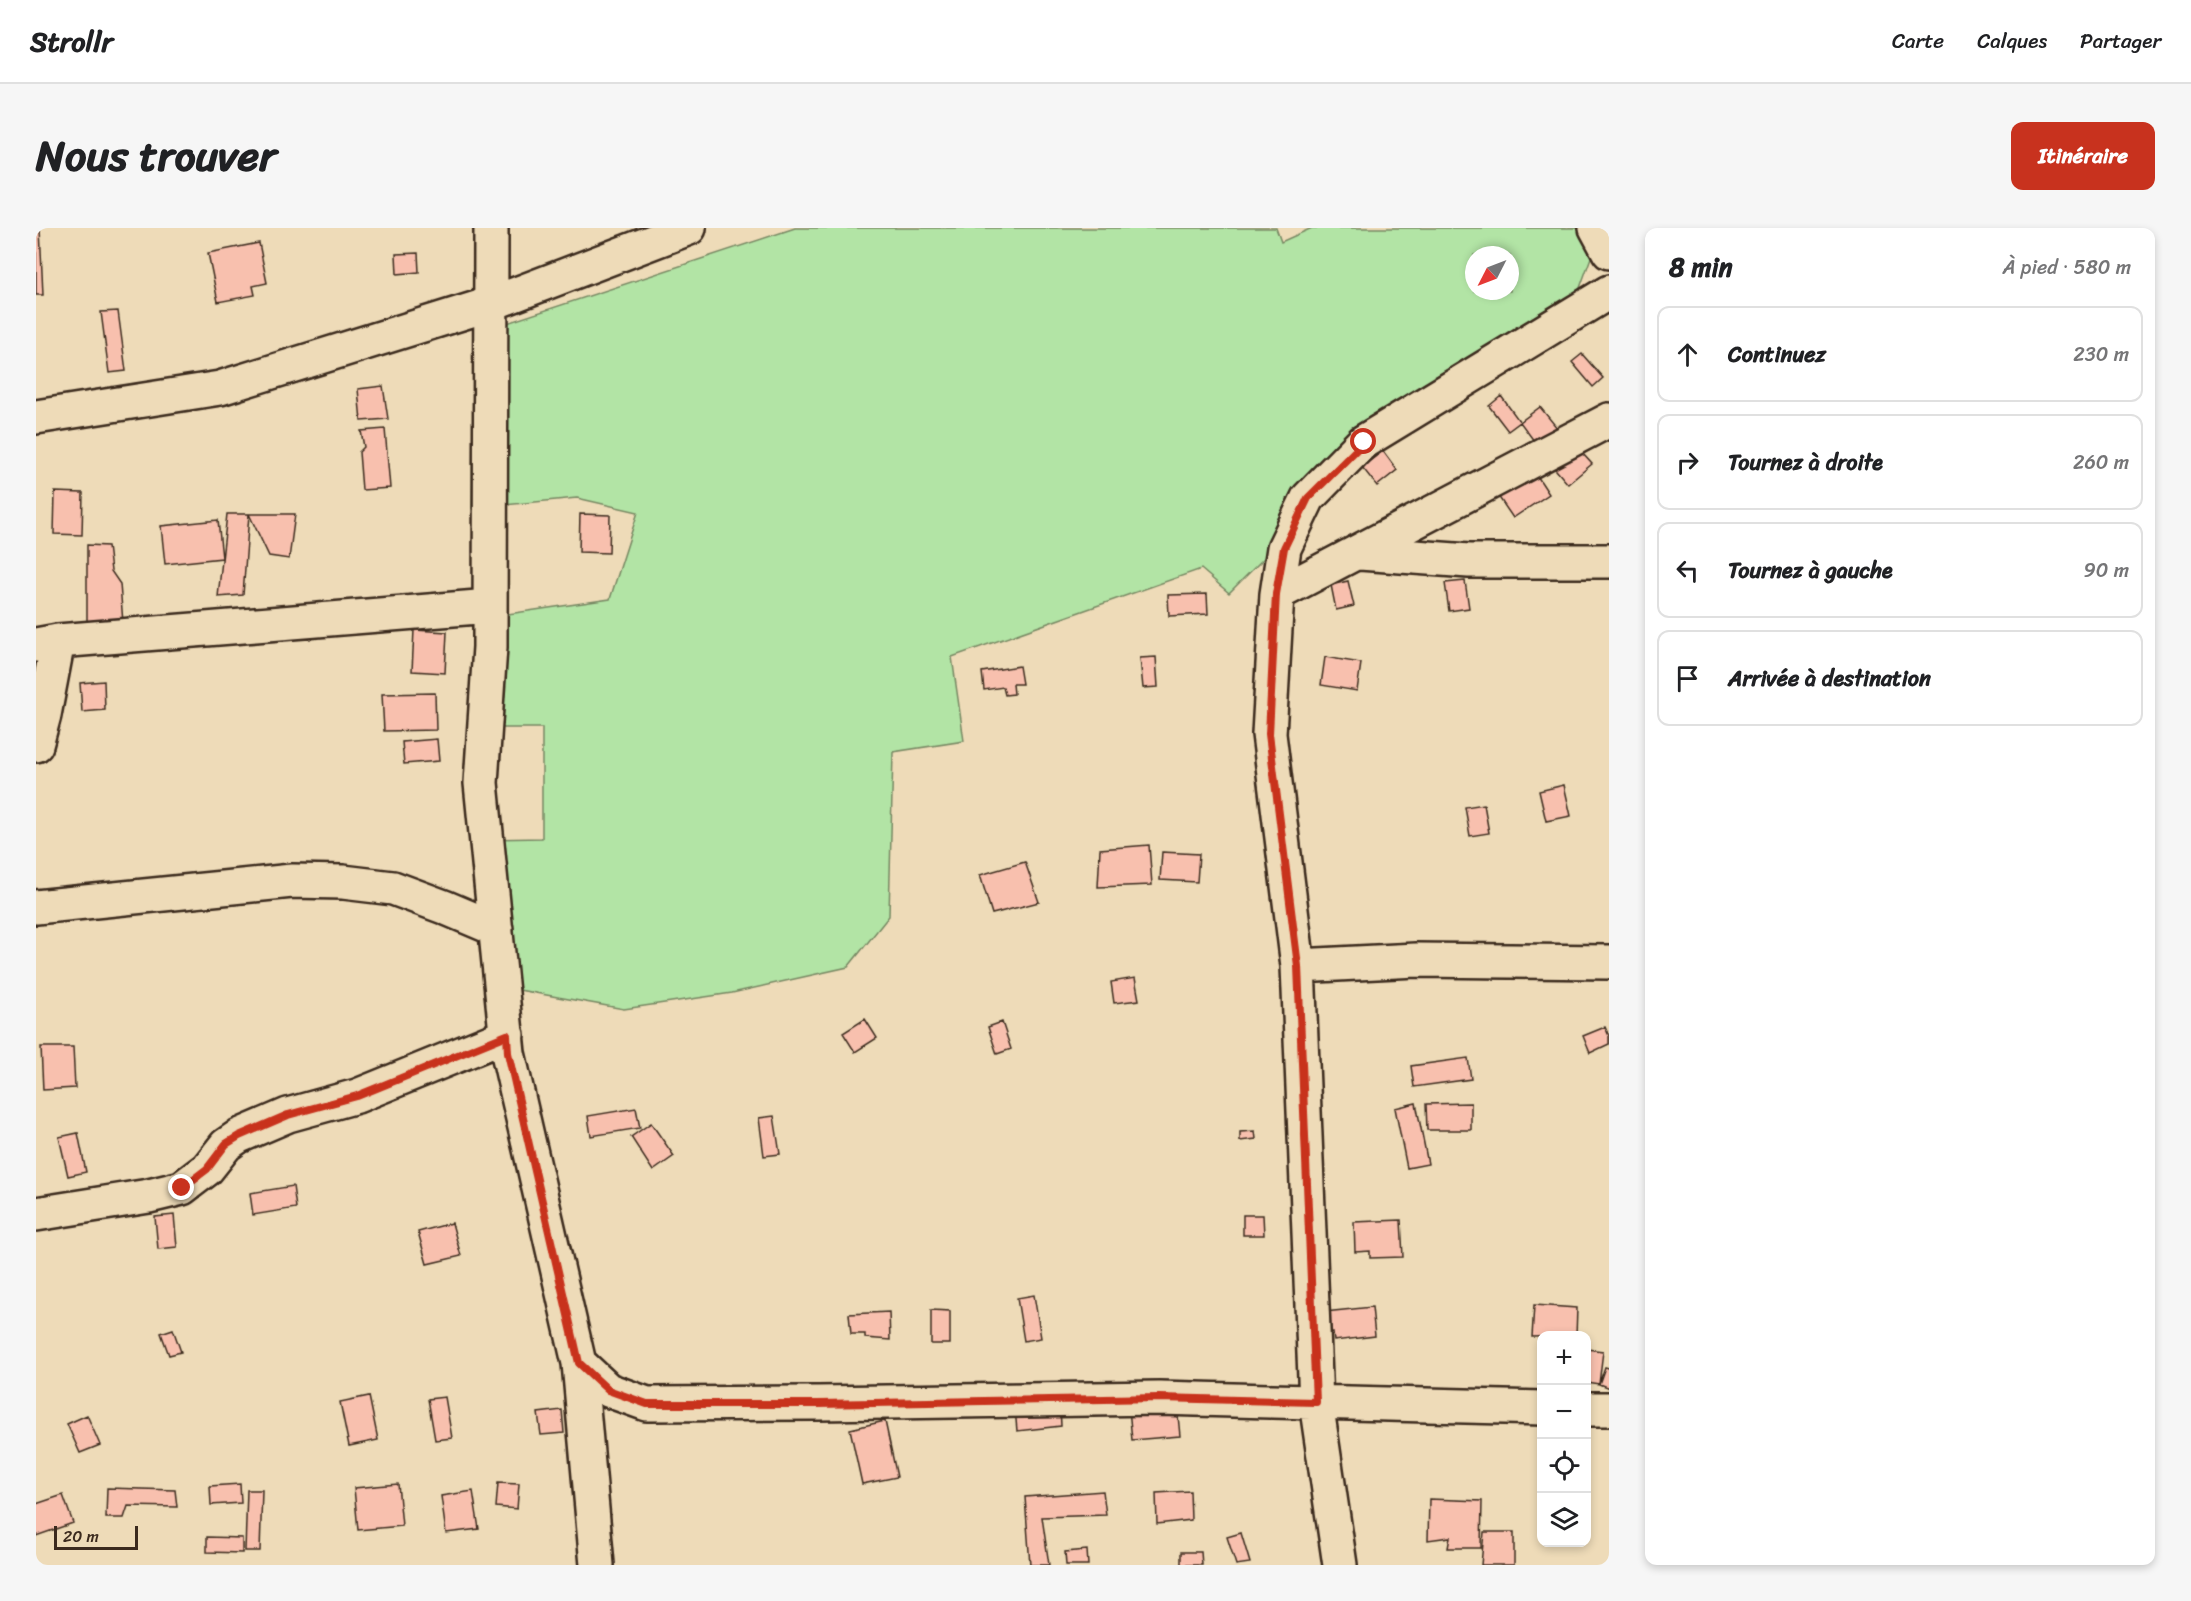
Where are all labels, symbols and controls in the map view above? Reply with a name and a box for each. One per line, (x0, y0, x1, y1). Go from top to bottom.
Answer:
text: Strollr (30, 17, 113, 66)
text: Carte (1892, 22, 1944, 60)
text: Calques (1977, 22, 2047, 60)
text: Partager (2080, 22, 2161, 60)
text: Nous trouver (36, 119, 276, 193)
button: Itinéraire (2011, 122, 2155, 190)
text: 8 min (1669, 244, 1733, 290)
north arrow (1465, 246, 1519, 300)
text: À pied · 580 m (2003, 250, 2131, 285)
text: Continuez (1728, 335, 1826, 374)
text: 230 m (2073, 337, 2129, 372)
icon: ahead (1671, 338, 1704, 371)
route start (1350, 428, 1376, 454)
text: Tournez à droite (1728, 443, 1883, 482)
text: 260 m (2073, 445, 2129, 480)
icon: right (1671, 446, 1704, 479)
text: Tournez à gauche (1728, 551, 1893, 590)
text: 90 m (2084, 553, 2129, 588)
icon: left (1671, 554, 1704, 587)
text: Arrivée à destination (1728, 659, 1931, 698)
icon: arrive (1671, 662, 1704, 695)
route end (168, 1174, 194, 1200)
map controls (1537, 1331, 1591, 1547)
button: + (1537, 1331, 1591, 1385)
button: − (1537, 1385, 1591, 1439)
button: locate (1537, 1439, 1591, 1493)
button: layers (1537, 1493, 1591, 1547)
text: 20 m (63, 1522, 99, 1551)
scale bar (54, 1523, 138, 1550)

